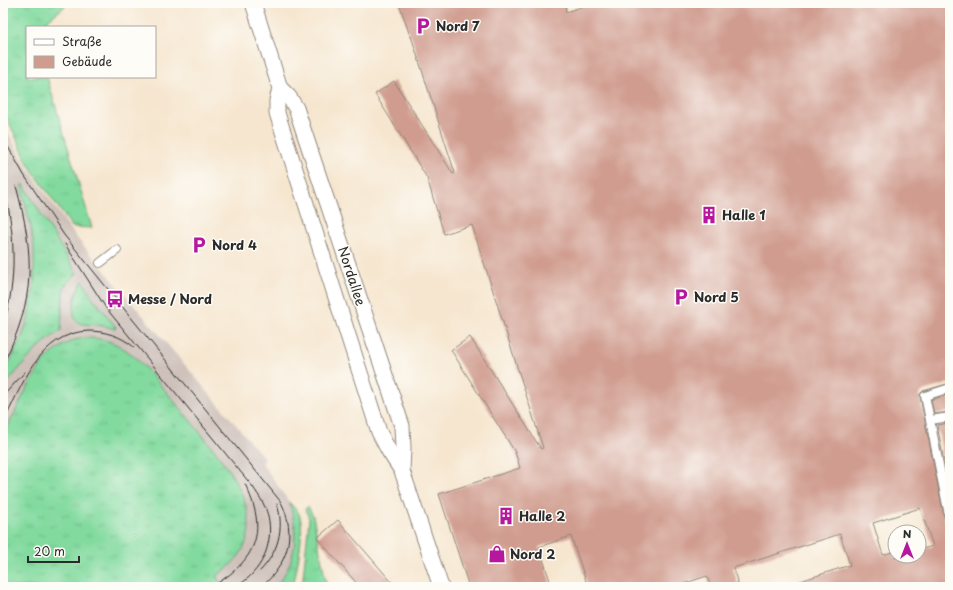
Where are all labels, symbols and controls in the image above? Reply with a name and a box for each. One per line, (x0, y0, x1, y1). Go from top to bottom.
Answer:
parking icon: Nord 7 (413, 16, 433, 36)
place label: Nord 7 (436, 16, 480, 35)
legend (26, 26, 156, 78)
text: Straße (62, 32, 102, 50)
text: Gebäude (62, 52, 112, 70)
building icon: Halle 1 (699, 205, 719, 225)
place label: Halle 1 (722, 205, 765, 224)
parking icon: Nord 4 (189, 235, 209, 255)
place label: Nord 4 (212, 235, 257, 254)
street label: Nordallee (334, 244, 371, 308)
parking icon: Nord 5 (671, 287, 691, 307)
place label: Nord 5 (694, 287, 739, 306)
bus stop icon: Messe / Nord (105, 289, 125, 309)
place label: Messe / Nord (128, 289, 212, 308)
building icon: Halle 2 (496, 506, 516, 526)
place label: Halle 2 (519, 506, 565, 525)
north arrow (887, 524, 927, 564)
text: N (903, 525, 912, 542)
scale bar (28, 538, 79, 564)
text: 20 m (34, 542, 65, 560)
shop icon: Nord 2 (487, 544, 507, 564)
place label: Nord 2 (510, 544, 555, 563)

